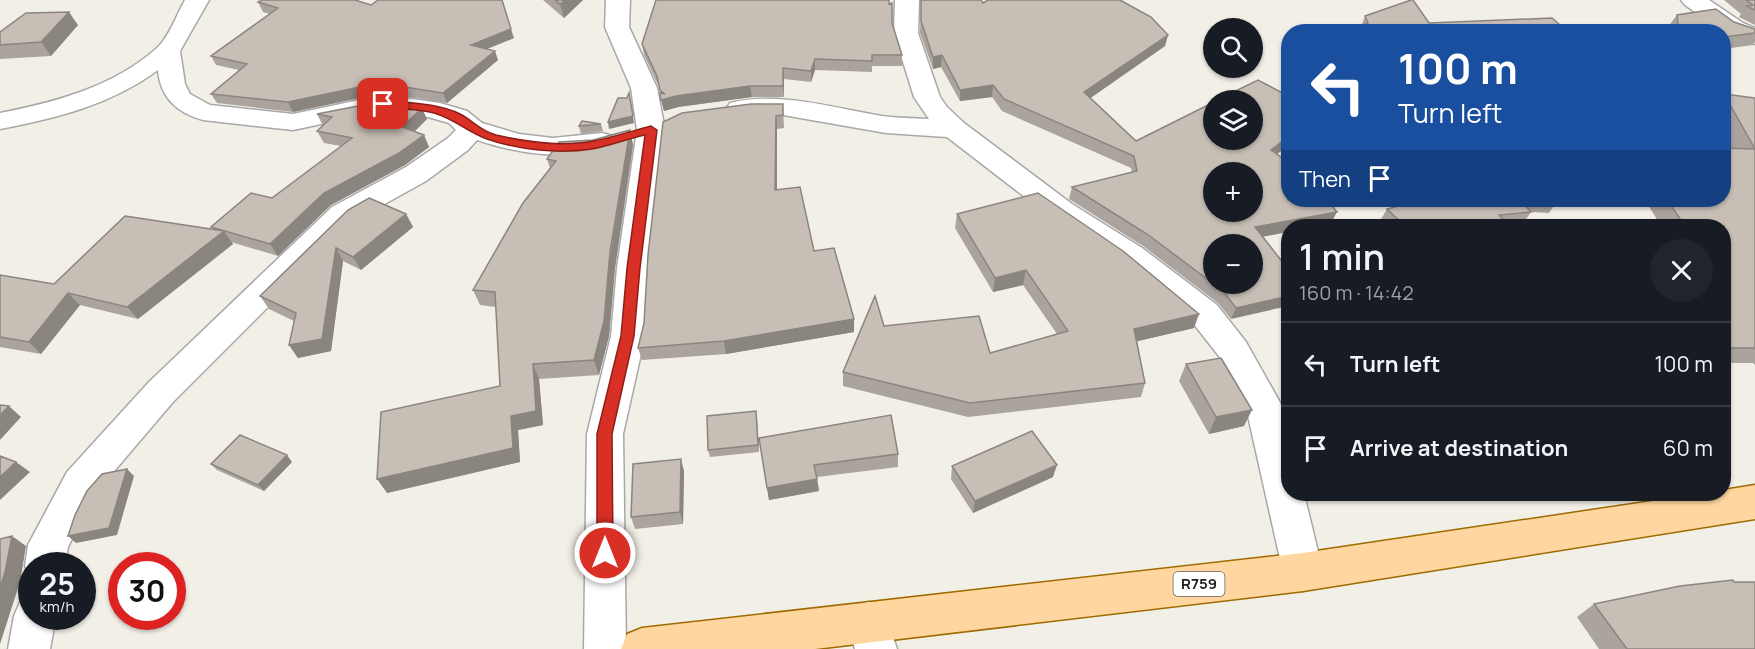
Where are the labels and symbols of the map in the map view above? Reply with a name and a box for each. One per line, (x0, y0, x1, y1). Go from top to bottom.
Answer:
pin (357, 78, 408, 129)
position arrow (573, 521, 637, 585)
speed limit sign: 30 (108, 552, 186, 630)
road number: R759 (1174, 572, 1224, 596)

